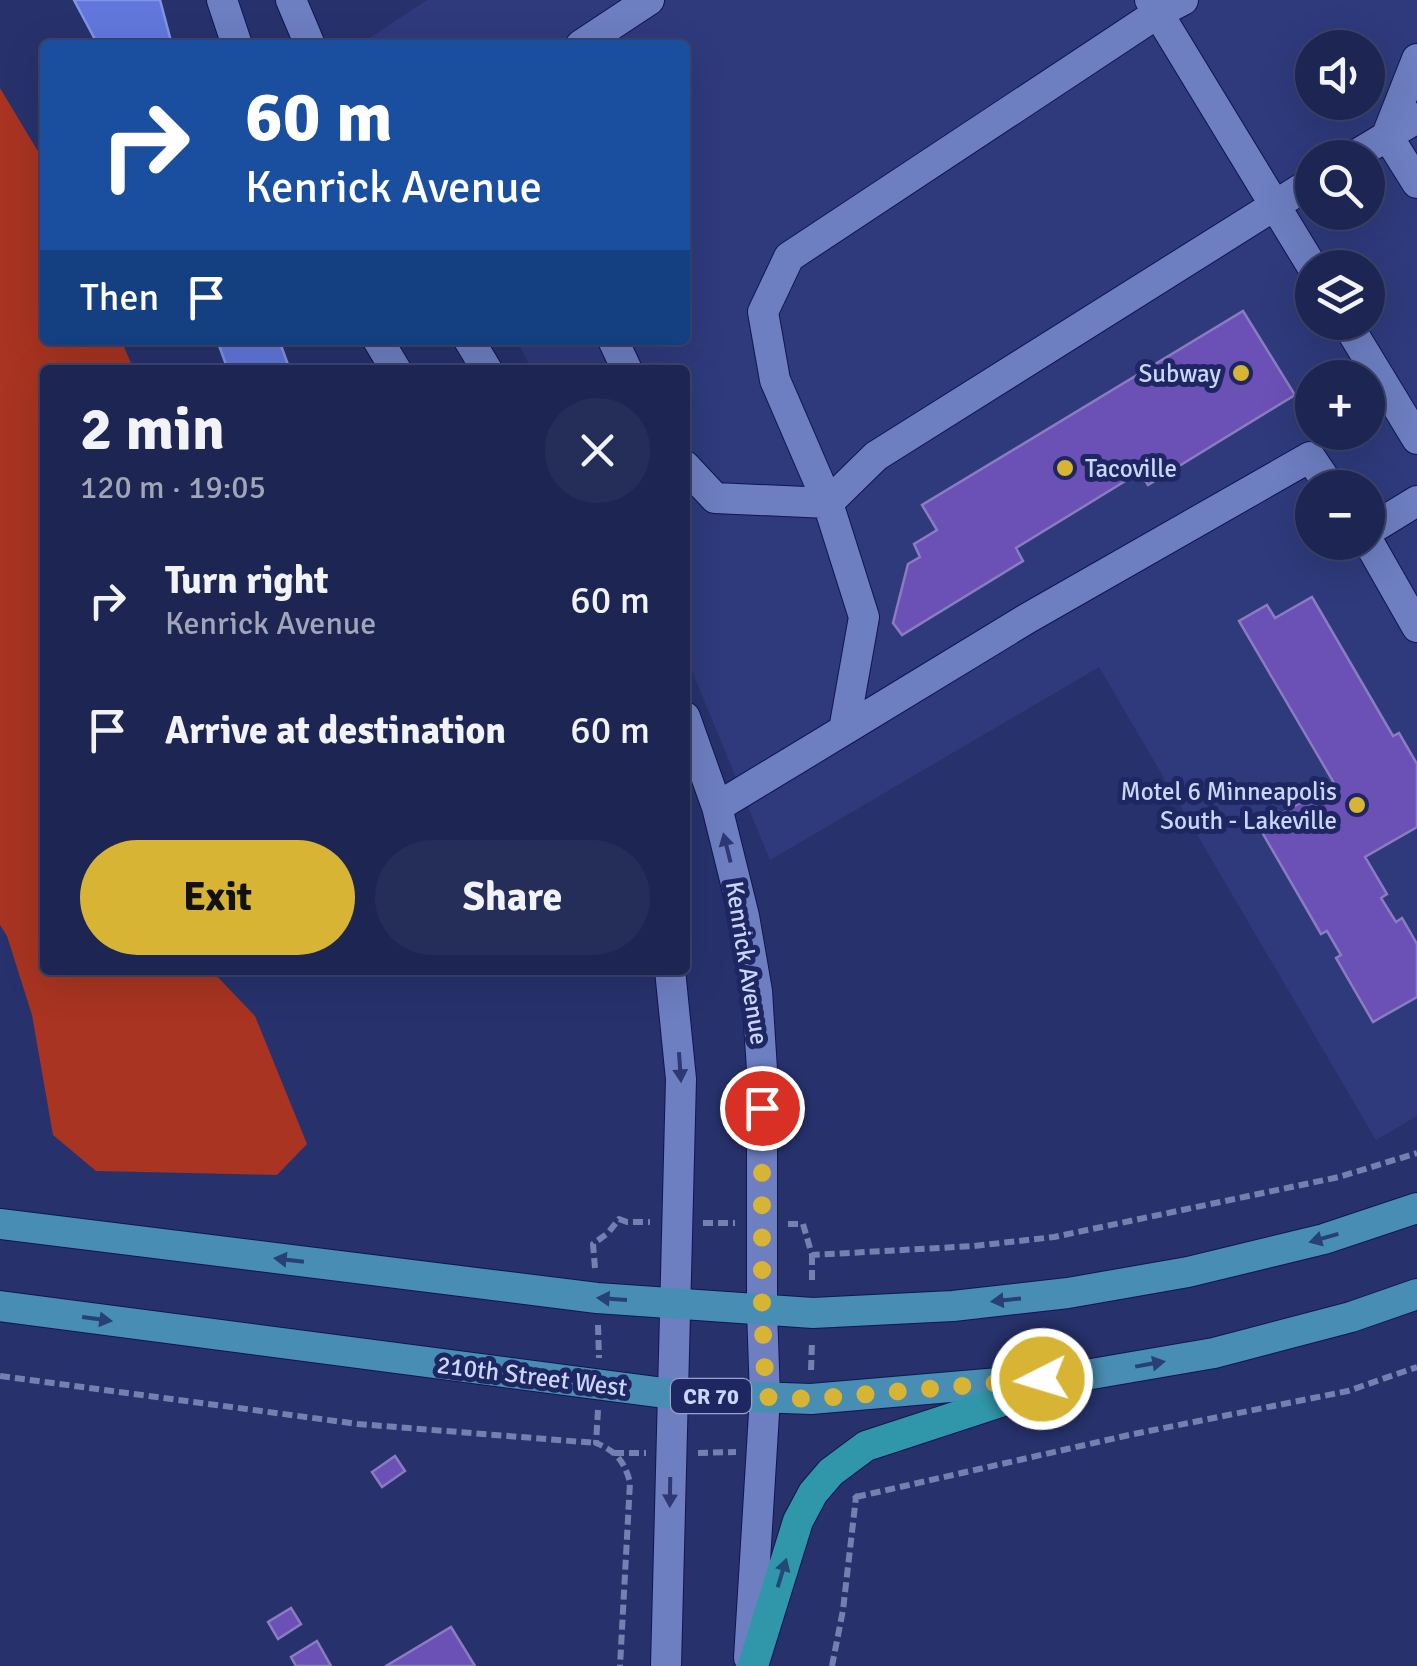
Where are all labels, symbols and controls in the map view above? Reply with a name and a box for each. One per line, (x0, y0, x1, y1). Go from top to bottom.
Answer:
map controls (1295, 30, 1385, 560)
button: sound (1295, 30, 1385, 120)
text: 60 m (245, 74, 393, 160)
icon: right (80, 80, 210, 210)
button: search (1295, 140, 1385, 230)
text: Kenrick Avenue (245, 160, 542, 215)
button: layers (1295, 250, 1385, 340)
icon: arrive (179, 270, 234, 325)
text: Then (80, 274, 159, 321)
place label: Subway (1138, 358, 1221, 389)
button: + (1295, 360, 1385, 450)
marker: Subway (1230, 362, 1252, 384)
text: 2 min (80, 393, 225, 467)
button: close (545, 398, 650, 503)
place label: Tacoville (1085, 453, 1177, 484)
marker: Tacoville (1054, 457, 1076, 479)
text: 120 m · 19:05 (80, 468, 266, 507)
button: − (1295, 470, 1385, 560)
text: Turn right (165, 557, 329, 604)
icon: right (80, 573, 135, 628)
text: 60 m (570, 577, 650, 624)
text: Kenrick Avenue (165, 604, 376, 643)
icon: arrive (80, 703, 135, 758)
text: Arrive at destination (165, 707, 506, 754)
text: 60 m (570, 707, 650, 754)
place label: Motel 6 Minneapolis South - Lakeville (1121, 776, 1337, 836)
marker: Motel 6 Minneapolis South - Lakeville (1346, 794, 1368, 816)
one-way arrow (719, 832, 734, 863)
button: Exit (80, 840, 355, 955)
button: Share (375, 840, 650, 955)
street label: Kenrick Avenue (719, 879, 775, 1047)
one-way arrow (672, 1051, 688, 1083)
pin (720, 1066, 805, 1151)
icon: arrive (735, 1081, 790, 1136)
one-way arrow (1309, 1231, 1339, 1246)
one-way arrow (273, 1252, 305, 1268)
one-way arrow (595, 1291, 627, 1307)
one-way arrow (989, 1292, 1021, 1308)
one-way arrow (81, 1311, 113, 1327)
position arrow (990, 1327, 1094, 1431)
street label: 210th Street West (435, 1349, 629, 1403)
one-way arrow (1134, 1356, 1166, 1371)
road number: CR 70 (671, 1379, 751, 1413)
one-way arrow (662, 1476, 678, 1508)
one-way arrow (775, 1557, 790, 1588)

